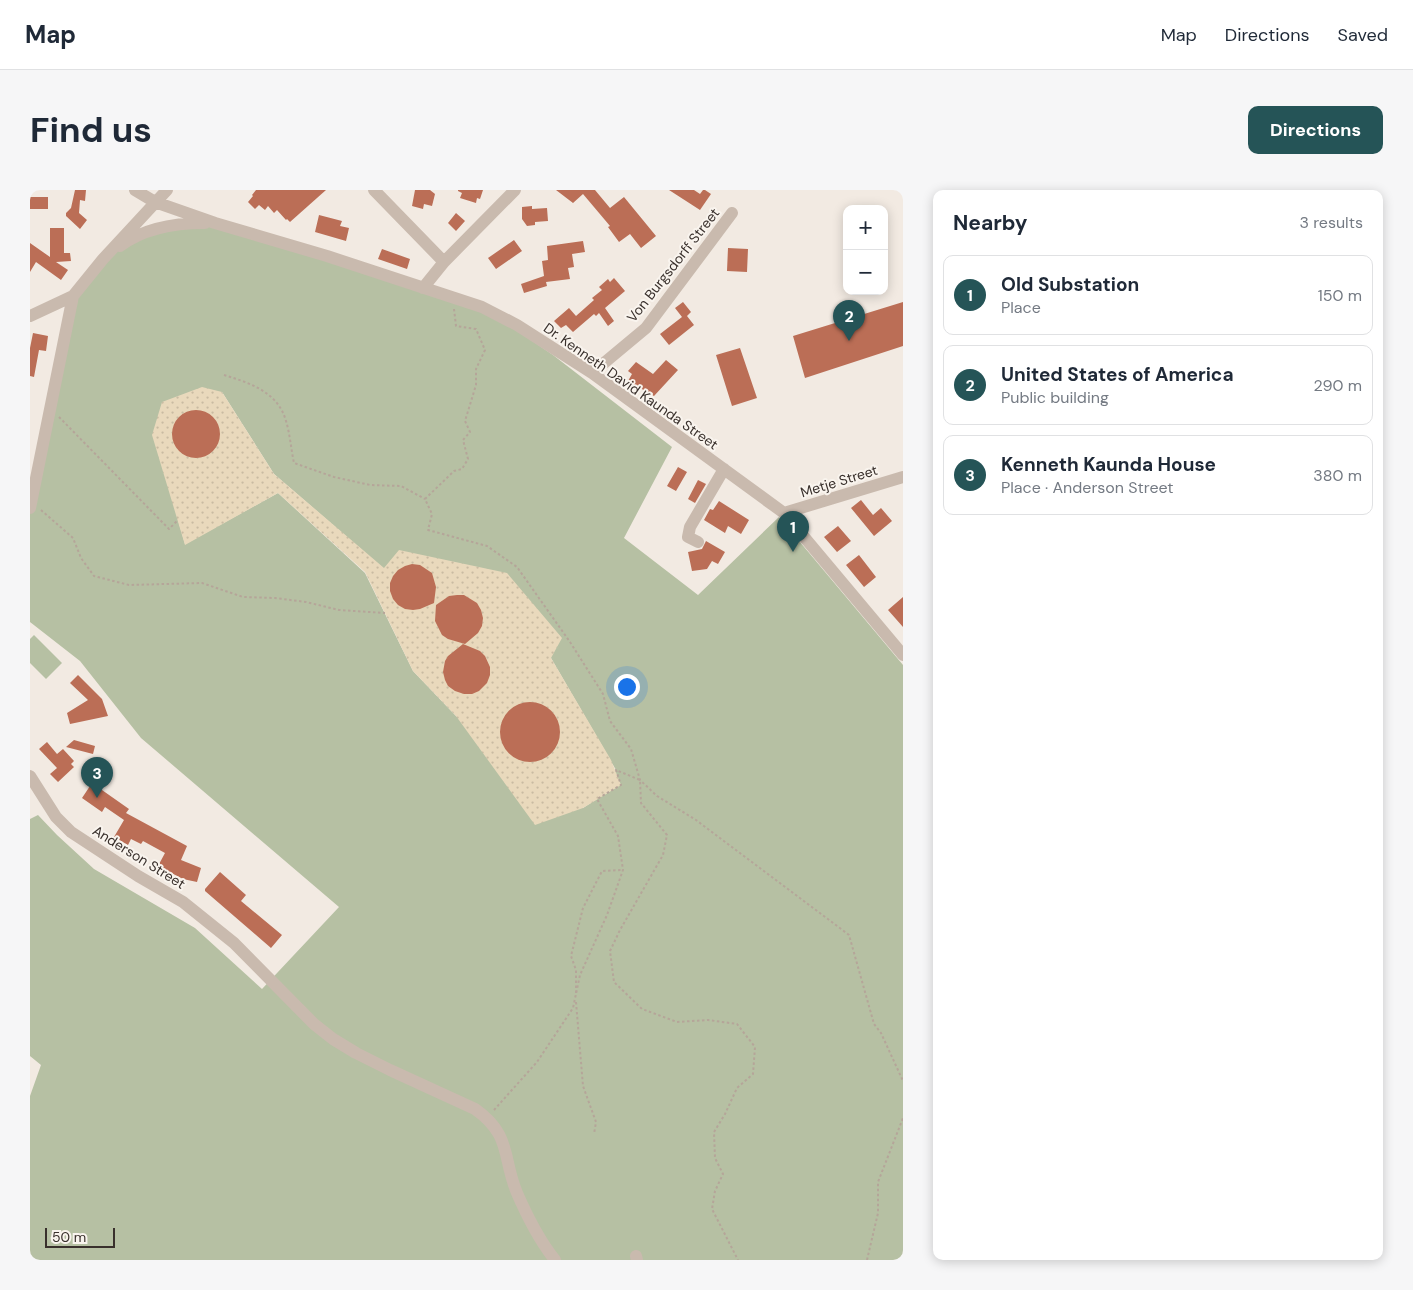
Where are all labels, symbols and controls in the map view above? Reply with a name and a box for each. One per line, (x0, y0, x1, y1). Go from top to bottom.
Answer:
text: Map (25, 19, 76, 50)
text: Map (1161, 23, 1197, 47)
text: Directions (1225, 23, 1310, 47)
text: Saved (1338, 23, 1388, 47)
button: Directions (1248, 106, 1383, 154)
text: Find us (30, 107, 152, 153)
street label: Von Burgsdorff Street (623, 204, 723, 326)
map controls (843, 205, 888, 295)
button: + (843, 205, 888, 250)
text: Nearby (953, 209, 1027, 237)
text: 3 results (1300, 212, 1363, 233)
button: − (843, 250, 888, 295)
text: Old Substation (1001, 272, 1139, 297)
text: 1 (967, 285, 973, 306)
text: 150 m (1318, 285, 1362, 306)
text: Place (1001, 297, 1041, 318)
pin: 2 (833, 300, 865, 341)
street label: Dr. Kenneth David Kaunda Street (540, 319, 722, 453)
text: United States of America (1001, 362, 1234, 387)
text: 2 (965, 375, 975, 396)
text: 290 m (1313, 375, 1362, 396)
text: Public building (1001, 387, 1109, 408)
text: Kenneth Kaunda House (1001, 452, 1216, 477)
street label: Metje Street (798, 461, 880, 501)
text: 3 (965, 465, 975, 486)
text: 380 m (1313, 465, 1362, 486)
text: Place · Anderson Street (1001, 477, 1174, 498)
pin: 1 (777, 511, 809, 552)
your location (614, 674, 640, 700)
pin: 3 (81, 757, 113, 798)
street label: Anderson Street (89, 821, 189, 893)
scale bar (45, 1225, 115, 1248)
text: 50 m (52, 1228, 86, 1246)

